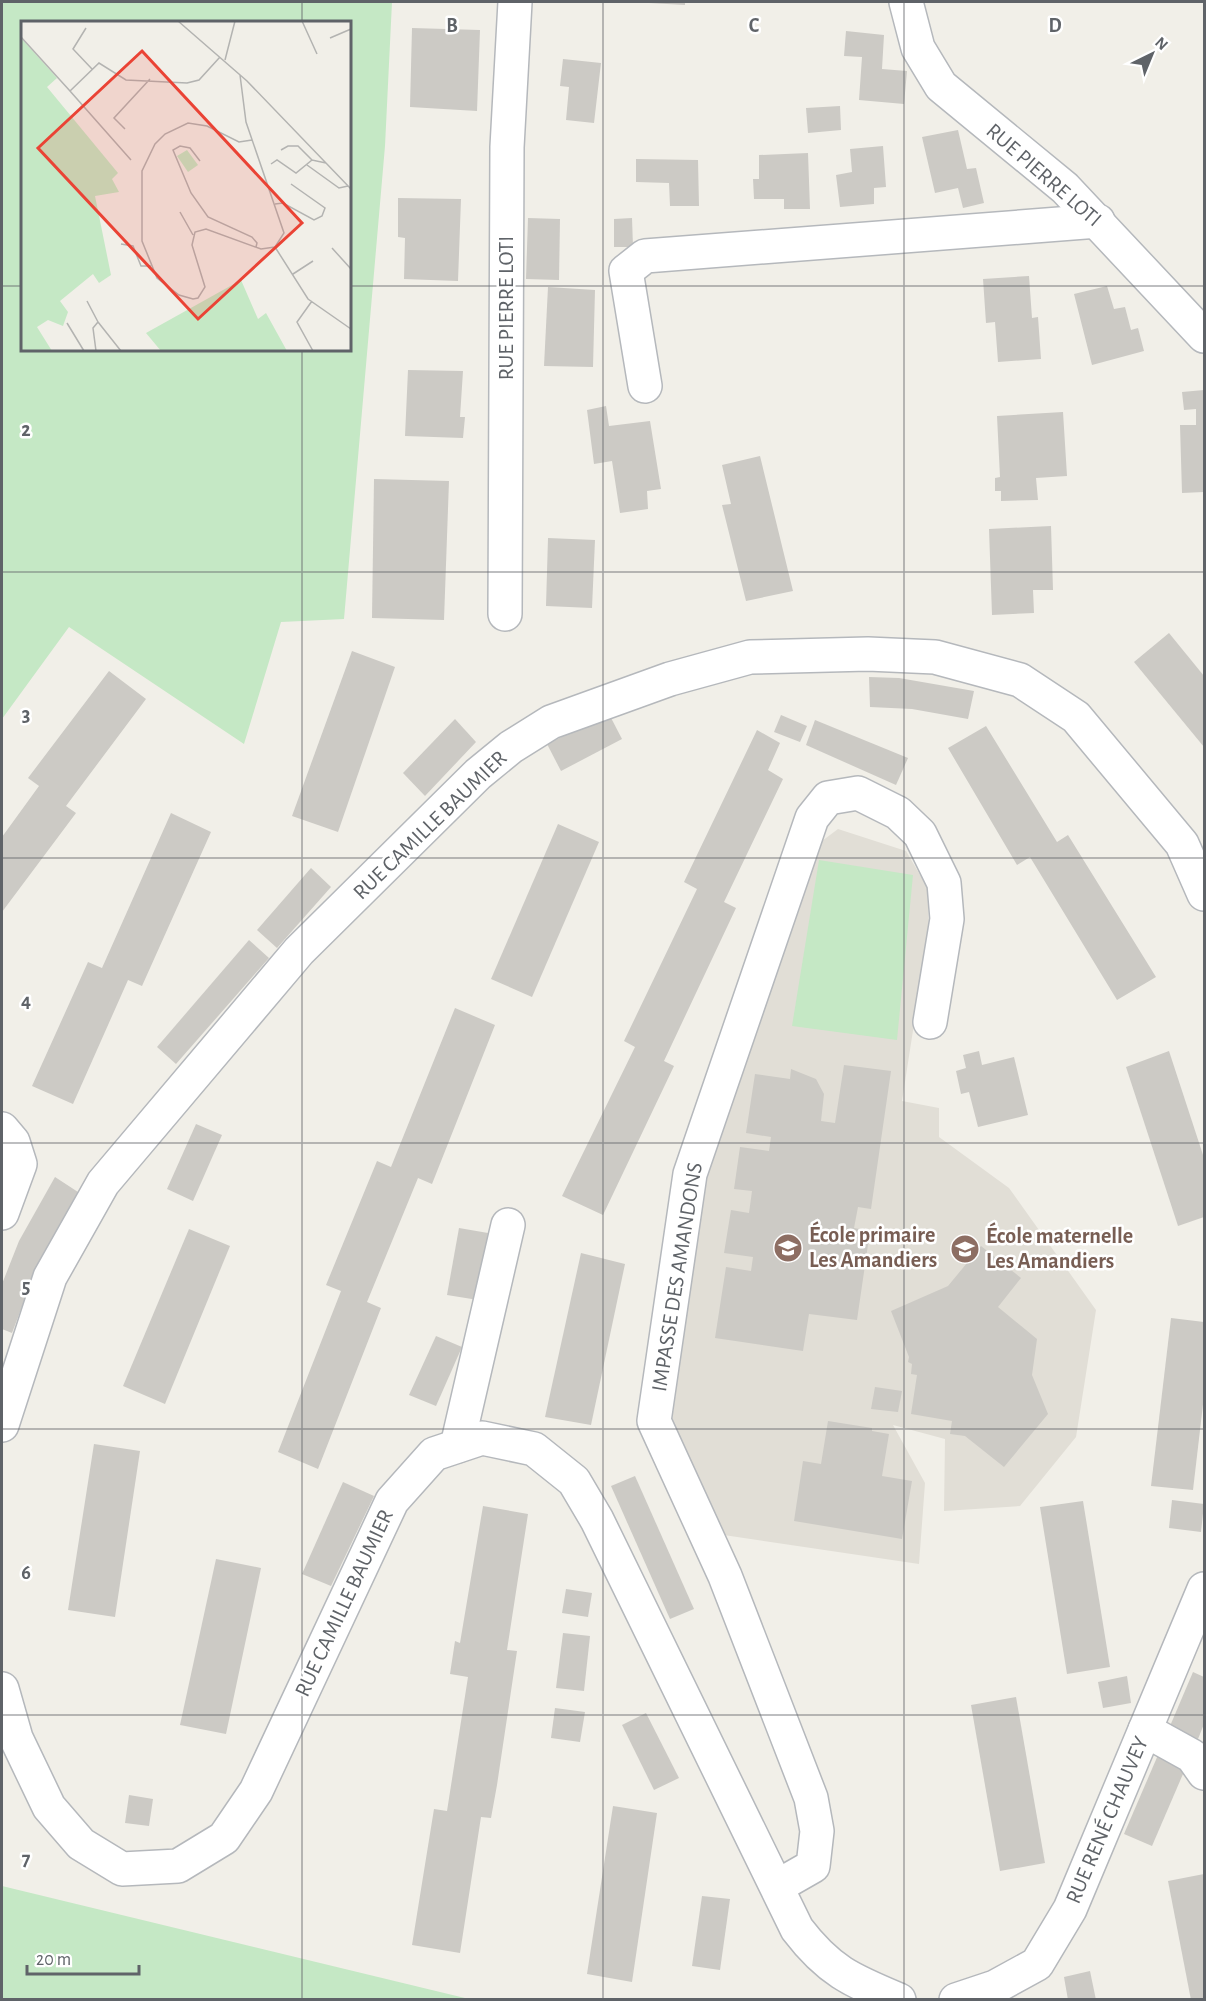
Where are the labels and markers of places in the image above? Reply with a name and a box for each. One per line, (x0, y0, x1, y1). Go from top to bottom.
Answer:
place label: École primaire Les Amandiers (809, 1221, 937, 1271)
place label: École maternelle Les Amandiers (986, 1222, 1133, 1272)
school or university icon: École primaire Les Amandiers (772, 1232, 804, 1264)
school or university icon: École maternelle Les Amandiers (949, 1233, 981, 1265)

